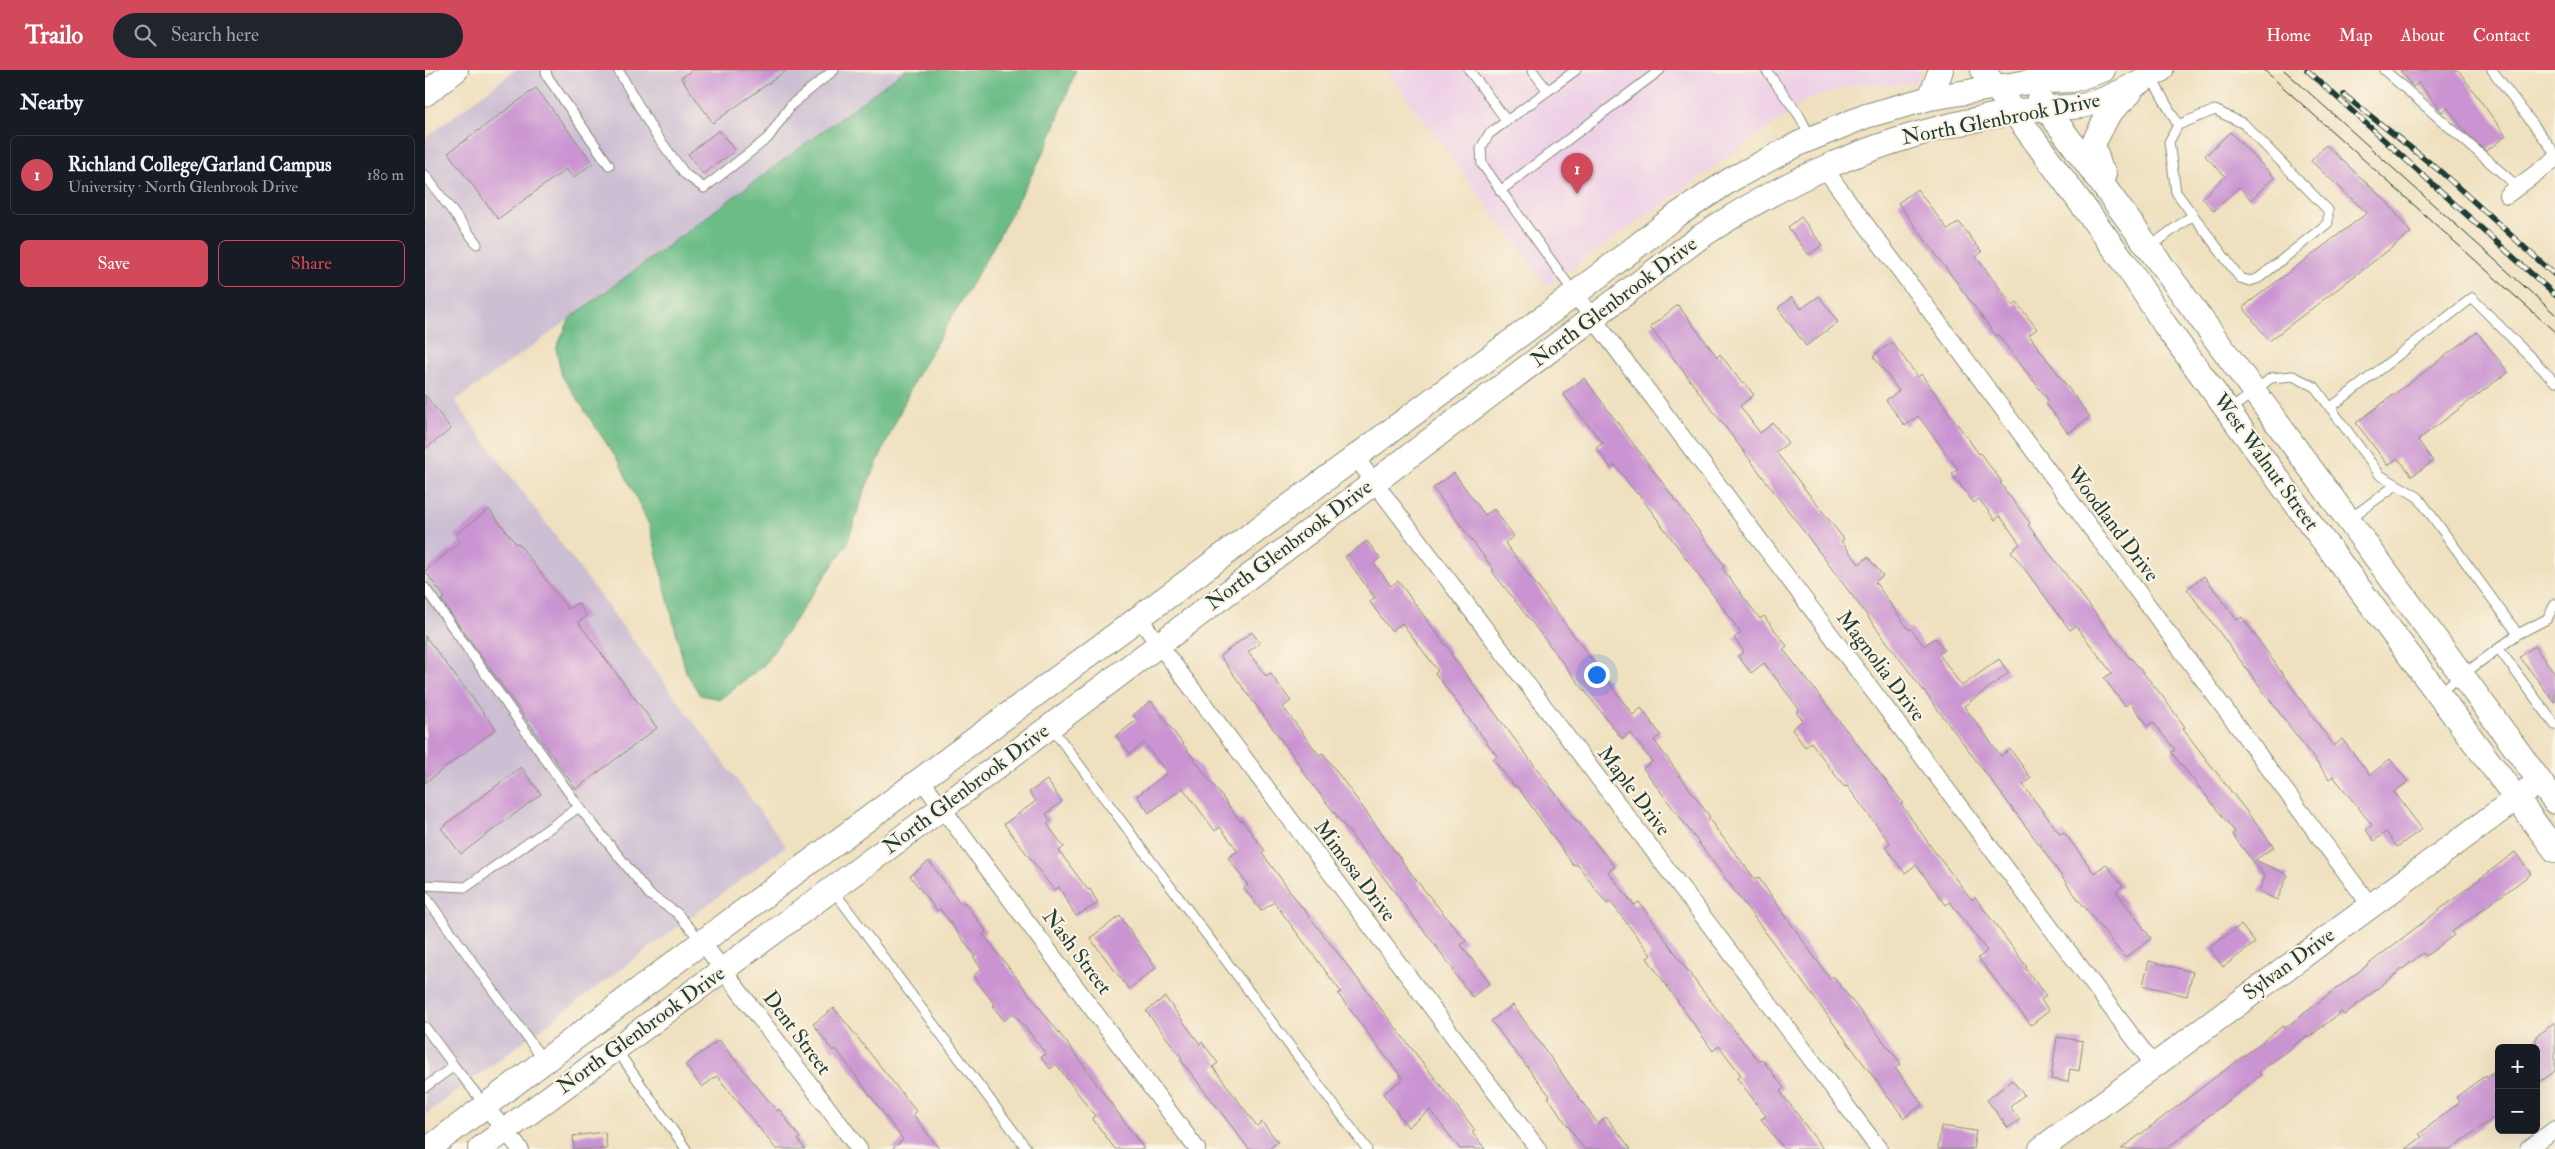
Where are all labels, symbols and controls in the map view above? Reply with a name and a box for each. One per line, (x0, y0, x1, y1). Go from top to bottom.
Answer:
search box (113, 13, 463, 58)
text: Trailo (25, 20, 83, 51)
icon: search (131, 21, 159, 49)
text: Search here (171, 23, 259, 47)
text: Home (2266, 24, 2311, 47)
text: Map (2339, 24, 2373, 47)
text: About (2401, 24, 2445, 47)
text: Contact (2473, 24, 2530, 47)
street label: North Glenbrook Drive (1899, 86, 2103, 151)
text: Nearby (20, 89, 83, 116)
text: Richland College/Garland Campus (68, 153, 332, 177)
pin: 1 (1561, 153, 1593, 194)
text: 1 (34, 165, 40, 185)
text: 180 m (367, 165, 404, 185)
text: University · North Glenbrook Drive (68, 177, 298, 197)
street label: North Glenbrook Drive (1525, 230, 1703, 373)
button: Save (20, 240, 208, 287)
button: Share (218, 240, 405, 287)
street label: West Walnut Street (2206, 387, 2325, 536)
street label: Woodland Drive (2060, 460, 2165, 587)
street label: North Glenbrook Drive (1200, 473, 1378, 616)
street label: Magnolia Drive (1830, 605, 1932, 727)
your location (1584, 662, 1610, 688)
street label: North Glenbrook Drive (877, 717, 1055, 860)
street label: Maple Drive (1591, 741, 1677, 842)
street label: Mimosa Drive (1308, 815, 1402, 927)
street label: Nash Street (1036, 904, 1118, 1000)
street label: Sylvan Drive (2238, 922, 2340, 1006)
street label: North Glenbrook Drive (551, 960, 731, 1100)
street label: Dent Street (757, 986, 838, 1081)
map controls (2495, 1044, 2540, 1134)
button: + (2495, 1044, 2540, 1089)
button: − (2495, 1089, 2540, 1134)

